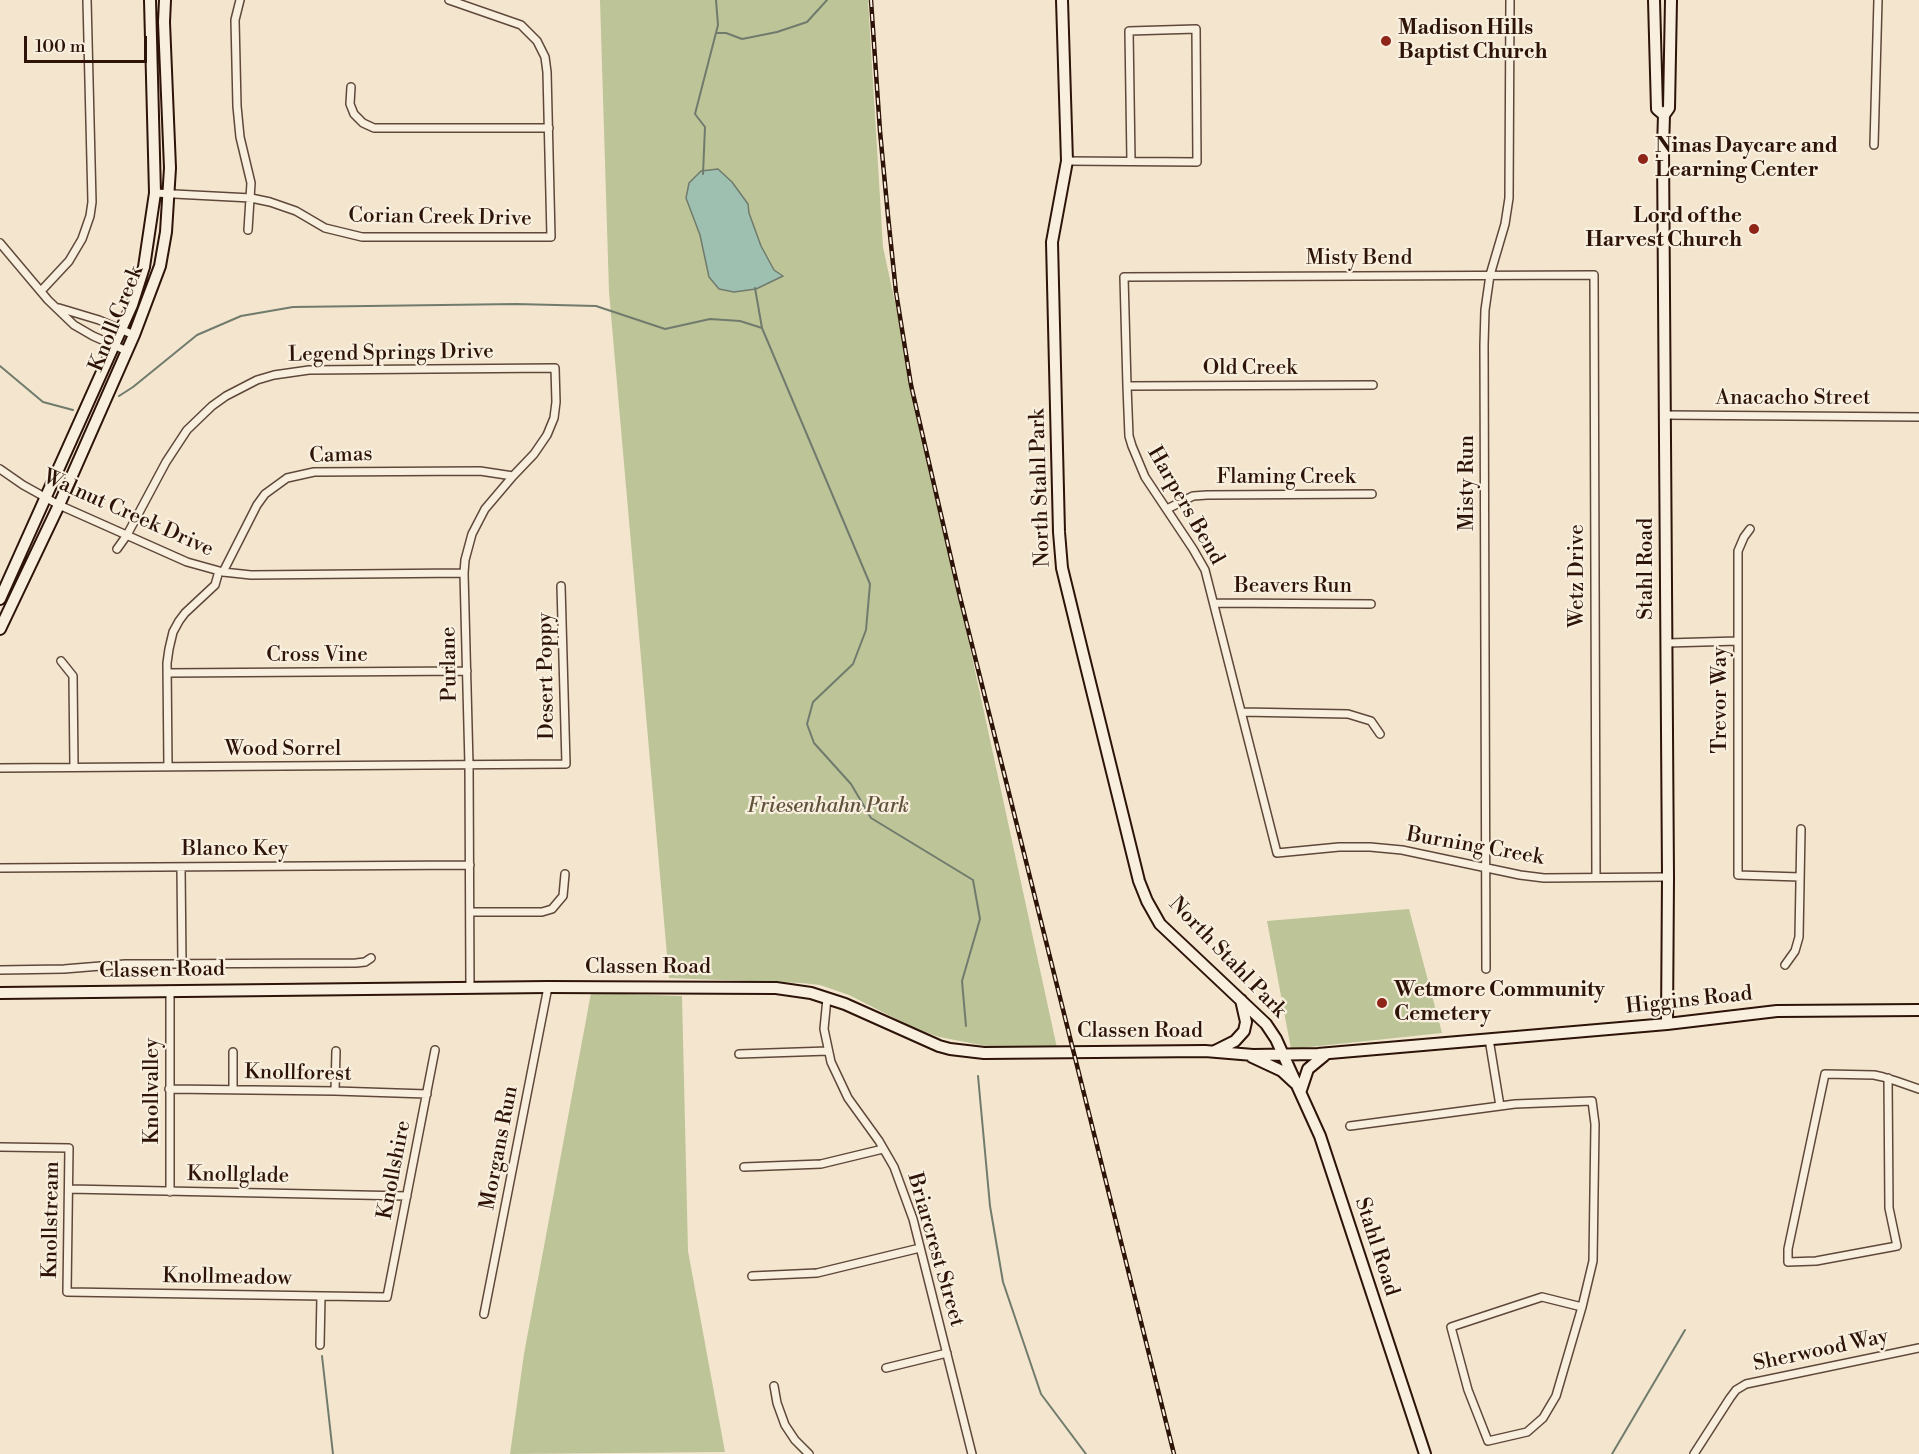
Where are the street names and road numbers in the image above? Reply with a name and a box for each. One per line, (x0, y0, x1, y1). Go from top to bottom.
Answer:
street label: Corian Creek Drive (348, 204, 532, 232)
street label: Misty Bend (1306, 246, 1412, 272)
street label: Knoll Creek (84, 262, 150, 376)
street label: Legend Springs Drive (288, 340, 494, 368)
street label: Old Creek (1203, 356, 1297, 382)
street label: Anacacho Street (1716, 386, 1870, 412)
street label: North Stahl Park (1026, 408, 1056, 568)
street label: Misty Run (1455, 435, 1481, 531)
street label: Camas (309, 442, 373, 470)
street label: Harpers Bend (1141, 442, 1229, 570)
street label: Walnut Creek Drive (39, 465, 217, 563)
street label: Flaming Creek (1216, 465, 1356, 491)
street label: Stahl Road (1634, 518, 1660, 620)
street label: Wetz Drive (1565, 524, 1591, 628)
street label: Beavers Run (1234, 574, 1352, 600)
street label: Desert Poppy (533, 612, 561, 740)
street label: Purlane (437, 626, 463, 702)
street label: Cross Vine (266, 643, 368, 669)
street label: Trevor Way (1708, 647, 1734, 753)
street label: Wood Sorrel (225, 737, 341, 763)
street label: Burning Creek (1404, 823, 1546, 871)
street label: Blanco Key (182, 837, 288, 863)
street label: North Stahl Park (1163, 892, 1291, 1024)
street label: Classen Road (585, 955, 711, 981)
street label: Classen Road (99, 957, 225, 985)
street label: Higgins Road (1624, 982, 1754, 1020)
street label: Classen Road (1077, 1019, 1203, 1045)
street label: Knollvalley (140, 1038, 166, 1144)
street label: Knollforest (244, 1060, 352, 1088)
street label: Morgans Run (476, 1084, 524, 1212)
street label: Knollshire (373, 1118, 417, 1222)
street label: Knollstream (38, 1161, 66, 1279)
street label: Knollglade (187, 1163, 289, 1189)
street label: Briarcrest Street (901, 1170, 969, 1330)
street label: Stahl Road (1348, 1195, 1404, 1299)
street label: Knollmeadow (162, 1264, 292, 1292)
street label: Sherwood Way (1751, 1324, 1891, 1378)

